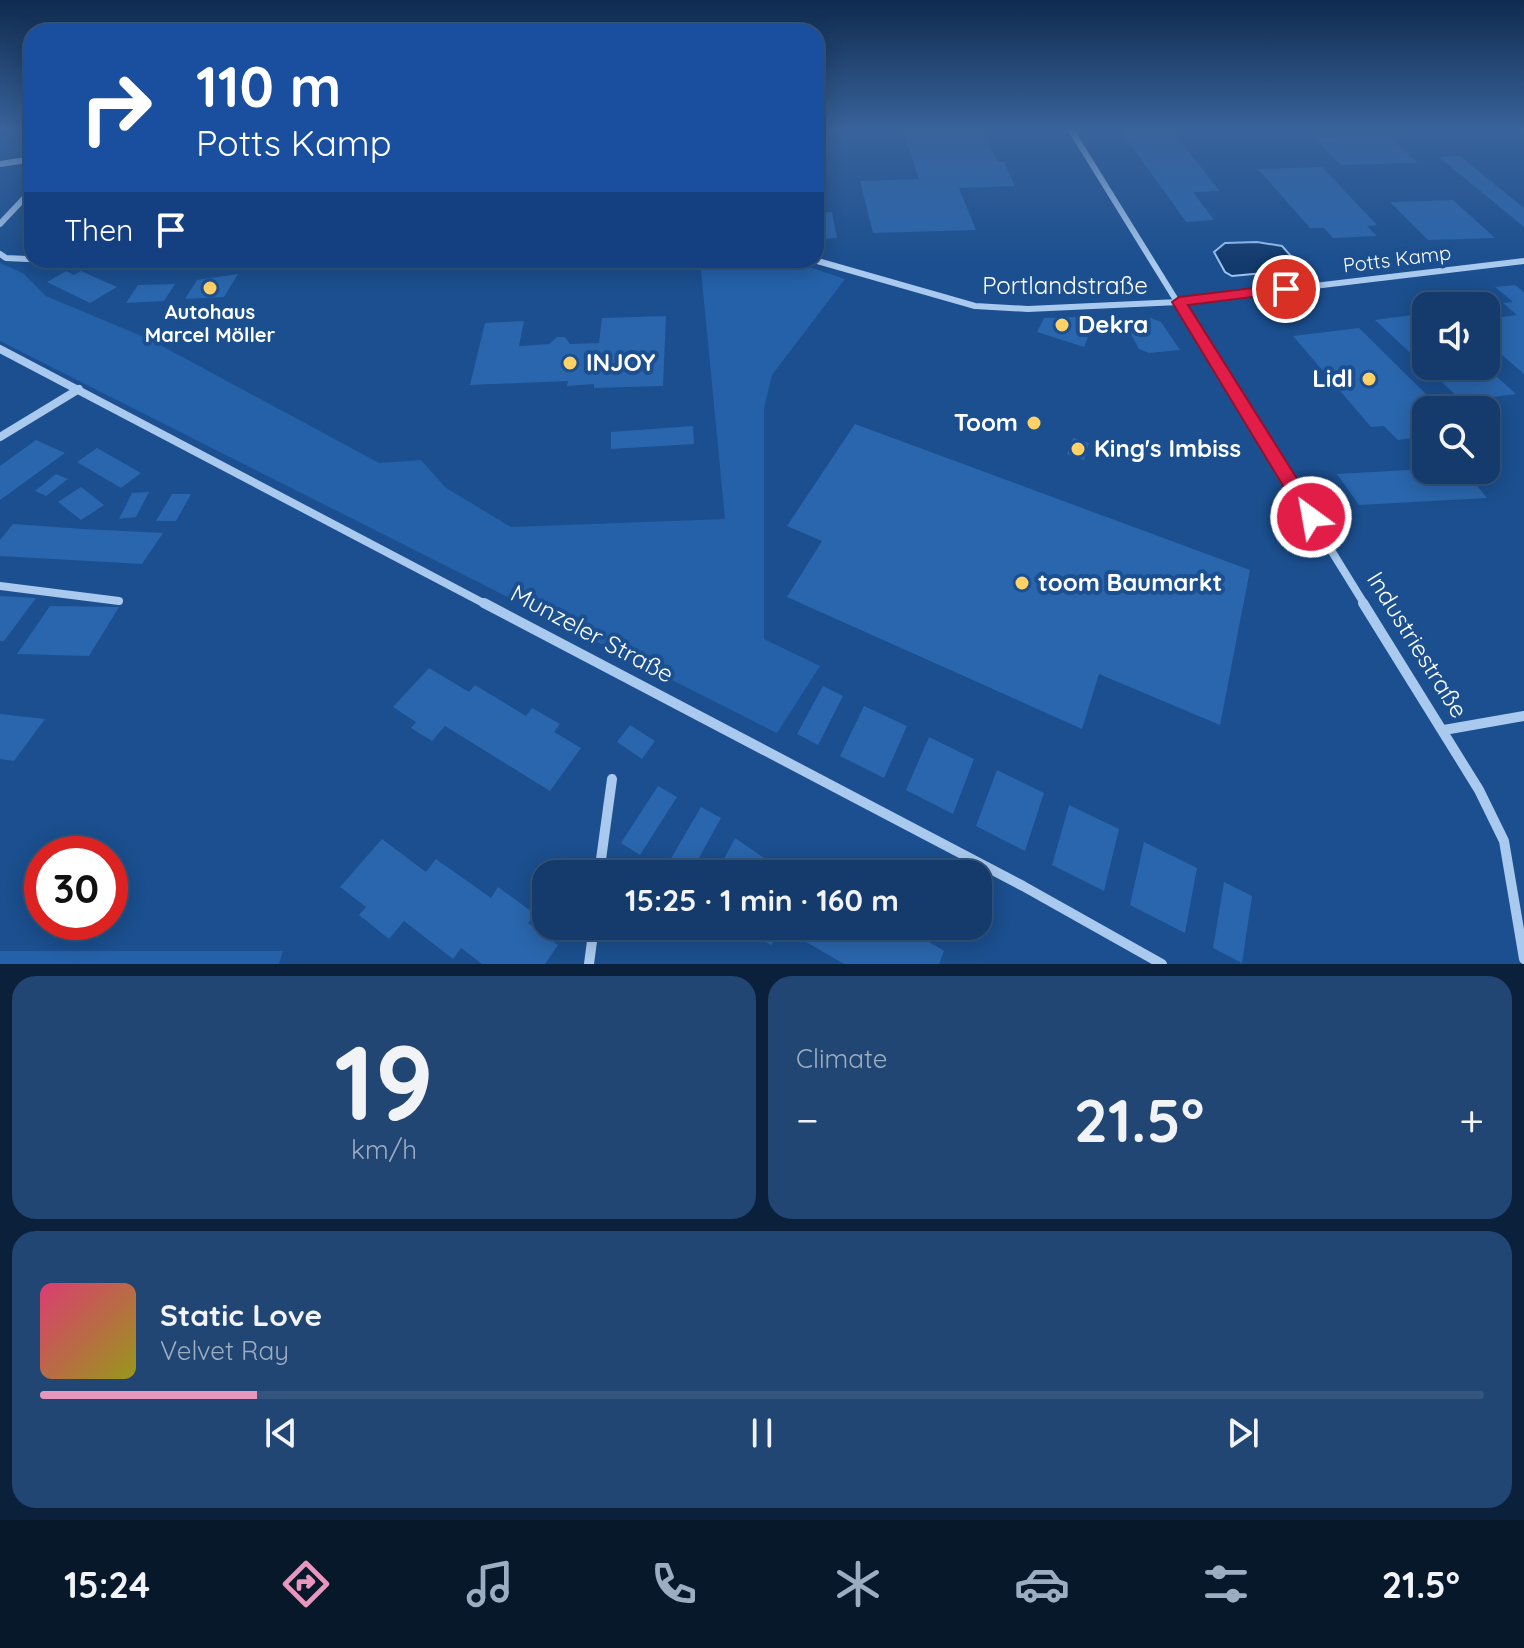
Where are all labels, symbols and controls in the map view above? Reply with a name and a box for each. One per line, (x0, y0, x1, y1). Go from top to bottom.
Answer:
text: 110 m (196, 51, 341, 121)
icon: right (64, 56, 168, 160)
text: Potts Kamp (196, 120, 391, 165)
icon: arrive (149, 208, 193, 252)
text: Then (64, 211, 133, 249)
street label: Potts Kamp (1342, 239, 1452, 278)
pin (1252, 255, 1320, 323)
icon: arrive (1264, 267, 1308, 311)
street label: Portlandstraße (982, 270, 1148, 300)
marker: Autohaus Marcel Möller (201, 279, 219, 297)
map controls (1412, 292, 1500, 484)
button: sound (1412, 292, 1500, 380)
place label: Autohaus Marcel Möller (145, 299, 275, 347)
place label: Dekra (1078, 309, 1148, 339)
marker: Dekra (1053, 316, 1071, 334)
place label: INJOY (586, 347, 655, 377)
marker: INJOY (561, 354, 579, 372)
place label: Lidl (1312, 363, 1353, 393)
marker: Lidl (1360, 370, 1378, 388)
button: search (1412, 396, 1500, 484)
place label: Toom (954, 407, 1018, 437)
marker: Toom (1025, 414, 1043, 432)
place label: King's Imbiss (1094, 433, 1241, 463)
marker: King's Imbiss (1069, 440, 1087, 458)
position arrow (1269, 475, 1353, 559)
street label: Industriestraße (1361, 566, 1475, 723)
place label: toom Baumarkt (1038, 567, 1222, 597)
marker: toom Baumarkt (1013, 574, 1031, 592)
street label: Munzeler Straße (506, 578, 679, 689)
speed limit sign: 30 (24, 836, 128, 940)
text: 15:25 · 1 min · 160 m (625, 881, 899, 919)
text: 19 (334, 1016, 434, 1146)
text: Climate (796, 1042, 887, 1075)
text: 21.5° (1074, 1082, 1204, 1157)
text: − (796, 1092, 819, 1147)
text: + (1459, 1092, 1484, 1147)
text: km/h (351, 1133, 417, 1166)
text: Static Love (160, 1296, 322, 1334)
text: Velvet Ray (160, 1334, 289, 1367)
icon: previous (259, 1411, 303, 1455)
icon: pause (740, 1411, 784, 1455)
icon: next (1221, 1411, 1265, 1455)
icon: directions (278, 1556, 334, 1612)
icon: music (462, 1556, 518, 1612)
icon: phone (646, 1556, 702, 1612)
icon: climate (830, 1556, 886, 1612)
icon: car (1014, 1556, 1070, 1612)
icon: filters (1198, 1556, 1254, 1612)
text: 15:24 (64, 1562, 150, 1607)
text: 21.5° (1382, 1562, 1460, 1607)

